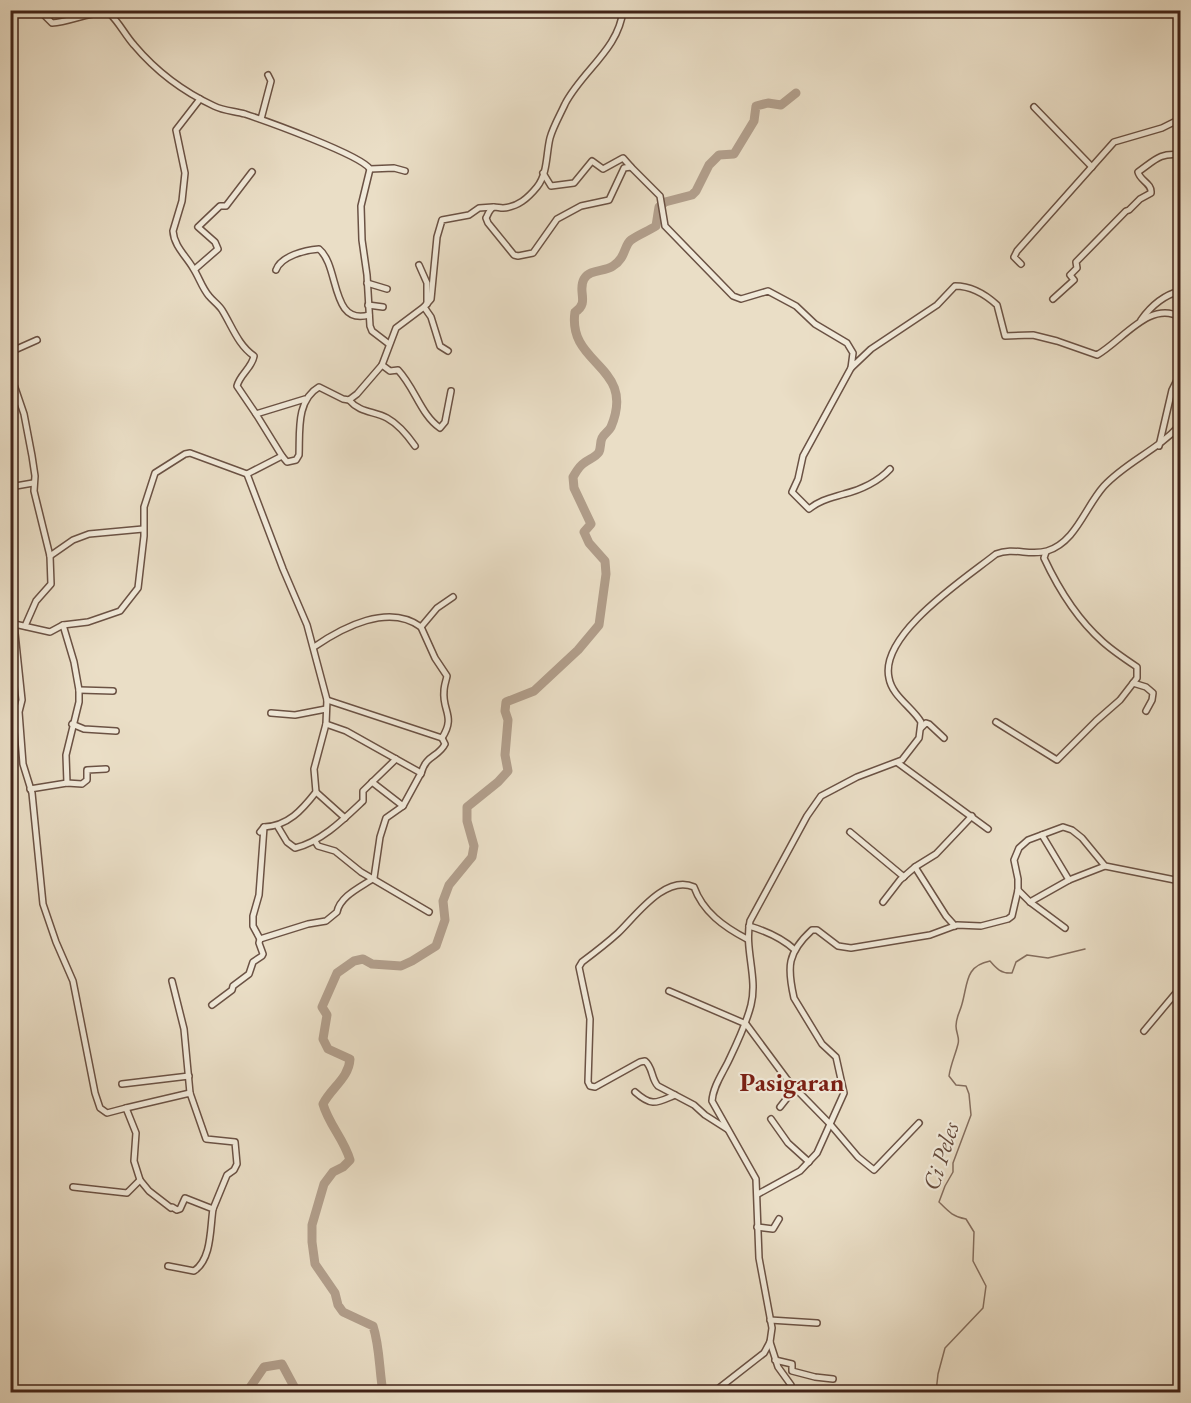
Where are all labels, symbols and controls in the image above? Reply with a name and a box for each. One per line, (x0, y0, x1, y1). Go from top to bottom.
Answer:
district label: Pasigaran (740, 1065, 845, 1099)
water label: Ci Peles (915, 1117, 966, 1194)

